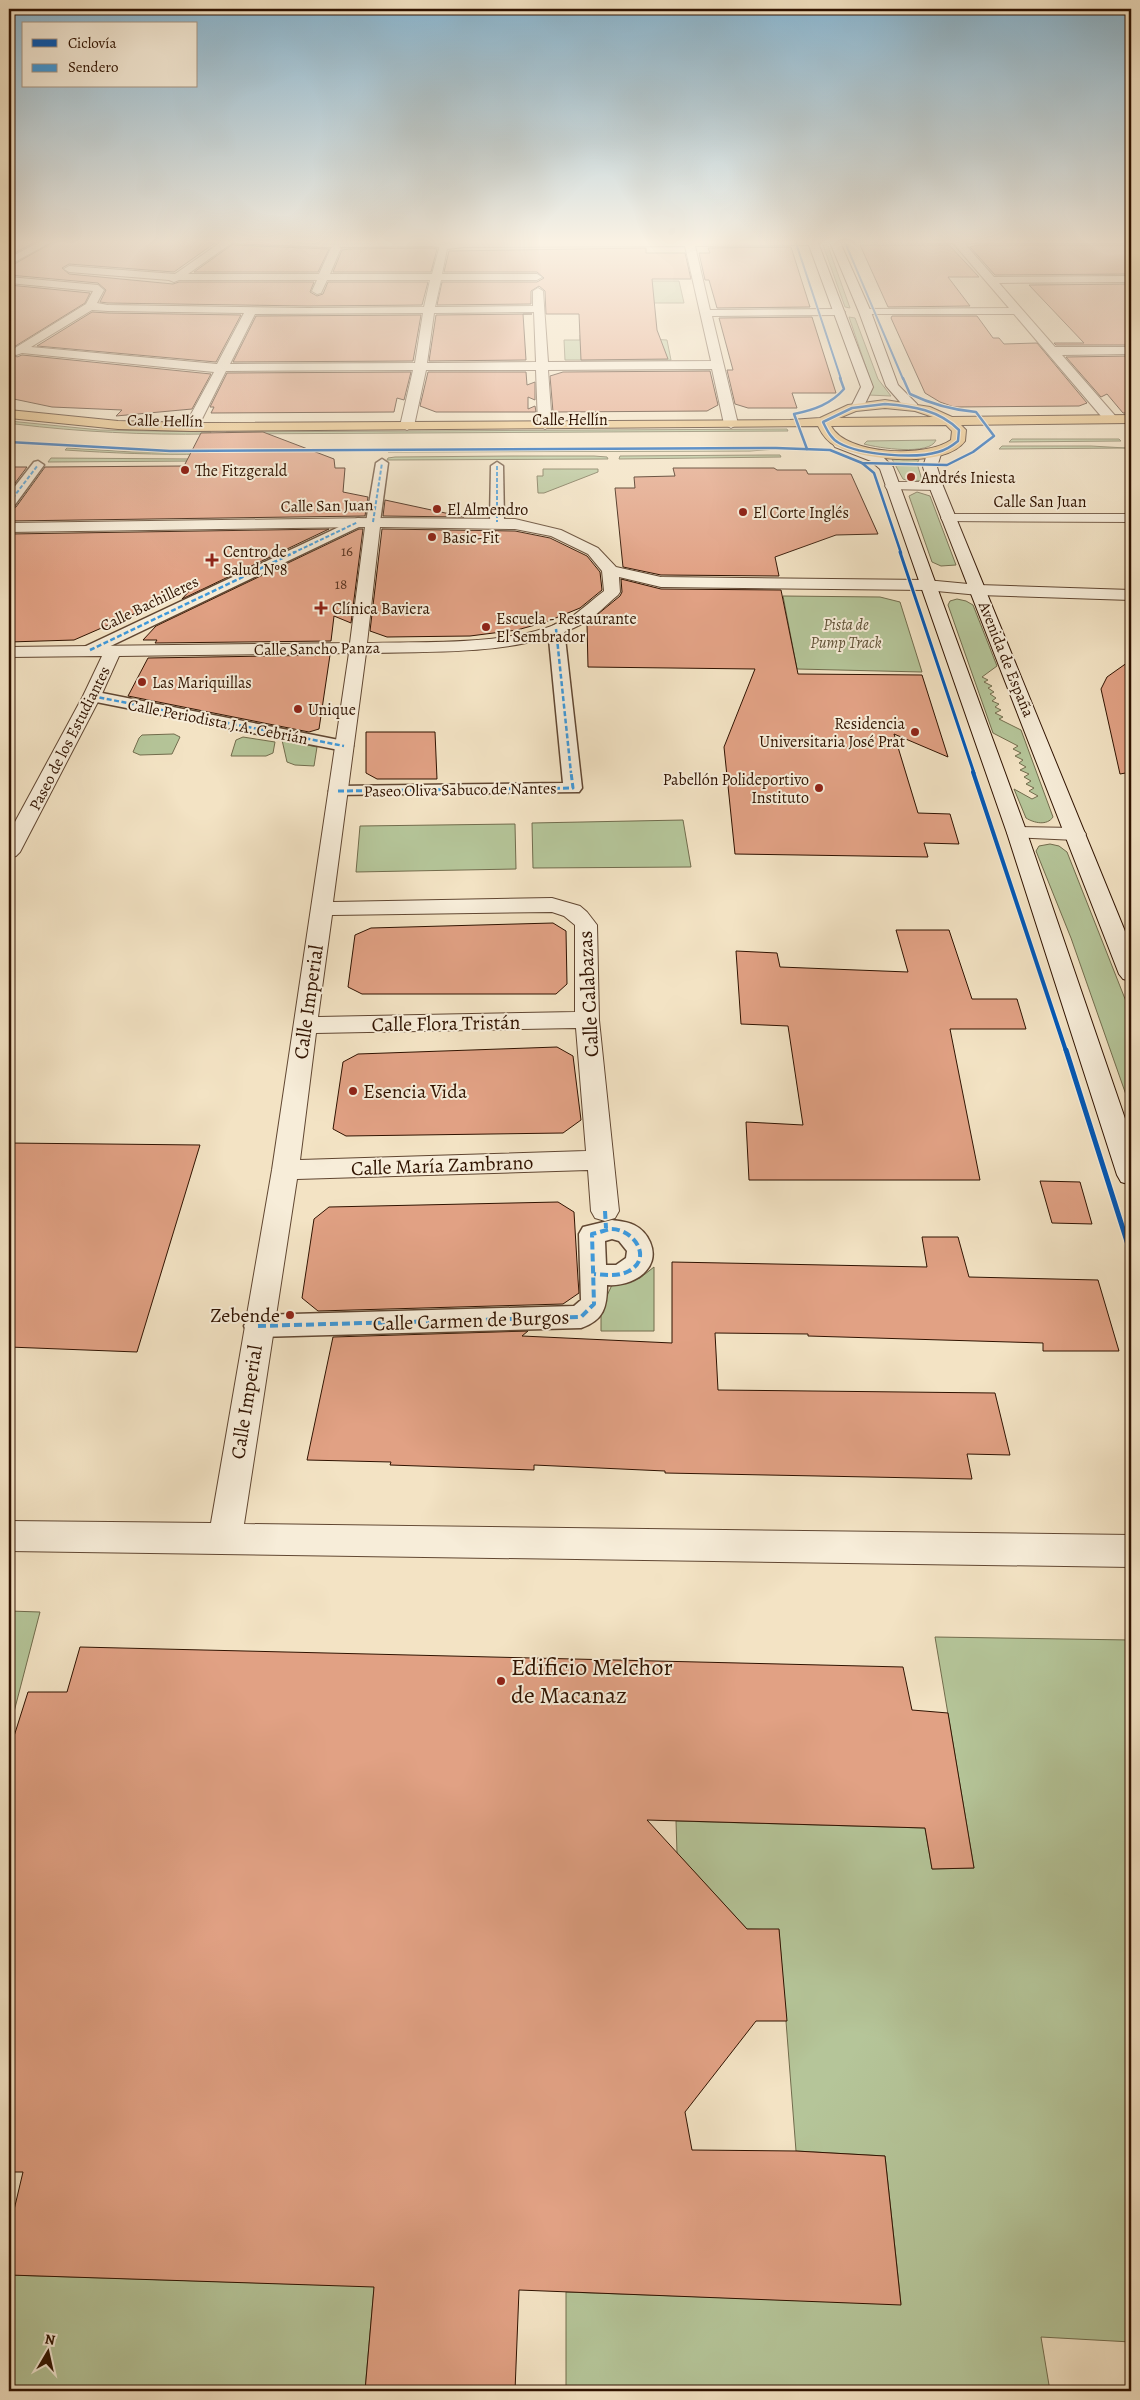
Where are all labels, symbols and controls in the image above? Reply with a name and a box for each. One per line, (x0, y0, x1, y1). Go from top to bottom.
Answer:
legend (22, 22, 198, 88)
text: Ciclovía (68, 33, 116, 53)
text: Sendero (68, 57, 118, 77)
street label: Calle Hellín (127, 409, 203, 433)
street label: Calle Hellín (532, 409, 608, 431)
place label: The Fitzgerald (195, 460, 288, 482)
marker: The Fitzgerald (179, 464, 191, 476)
place label: Andrés Iniesta (920, 467, 1016, 489)
marker: Andrés Iniesta (905, 471, 917, 483)
street label: Calle San Juan (994, 491, 1087, 513)
street label: Calle San Juan (280, 494, 374, 518)
place label: El Almendro (447, 499, 528, 521)
place label: El Corte Inglés (753, 502, 849, 524)
marker: El Almendro (431, 503, 443, 515)
marker: El Corte Inglés (737, 506, 749, 518)
place label: Basic-Fit (442, 527, 500, 549)
marker: Basic-Fit (426, 531, 438, 543)
place label: Centro de Salud Nº8 (223, 541, 288, 581)
house number: 16 (341, 541, 353, 561)
marker: Centro de Salud Nº8 (205, 553, 219, 567)
street label: Calle Bachilleres (97, 571, 202, 637)
house number: 18 (335, 574, 347, 594)
street label: Avenida de España (973, 597, 1039, 721)
place label: Clínica Baviera (332, 598, 430, 620)
marker: Clínica Baviera (314, 601, 328, 615)
place label: Escuela - Restaurante El Sembrador (496, 608, 637, 648)
park label: Pista de Pump Track (810, 614, 882, 654)
marker: Escuela - Restaurante El Sembrador (480, 621, 492, 633)
street label: Calle Sancho Panza (254, 637, 381, 661)
street label: Paseo de los Estudiantes (24, 663, 116, 814)
place label: Las Mariquillas (152, 672, 252, 694)
marker: Las Mariquillas (136, 676, 148, 688)
street label: Calle Periodista J.A. Cebrián (126, 694, 310, 750)
place label: Unique (308, 699, 356, 721)
marker: Unique (292, 703, 304, 715)
place label: Residencia Universitaria José Prat (759, 713, 906, 753)
marker: Residencia Universitaria José Prat (909, 726, 921, 738)
place label: Pabellón Polideportivo Instituto (663, 769, 809, 809)
street label: Paseo Oliva Sabuco de Nantes (363, 777, 557, 803)
marker: Pabellón Polideportivo Instituto (813, 782, 825, 794)
street label: Calle Calabazas (572, 930, 605, 1058)
street label: Calle Imperial (287, 943, 330, 1061)
street label: Calle Flora Tristán (371, 1009, 521, 1038)
place label: Esencia Vida (363, 1078, 468, 1105)
marker: Esencia Vida (347, 1085, 359, 1097)
street label: Calle María Zambrano (350, 1149, 534, 1182)
place label: Zebende (210, 1302, 280, 1329)
street label: Calle Carmen de Burgos (372, 1304, 570, 1337)
marker: Zebende (284, 1309, 296, 1321)
street label: Calle Imperial (224, 1343, 269, 1461)
place label: Edificio Melchor de Macanaz (511, 1651, 673, 1711)
marker: Edificio Melchor de Macanaz (495, 1675, 507, 1687)
north arrow (22, 2328, 72, 2378)
text: N (43, 2329, 56, 2350)

